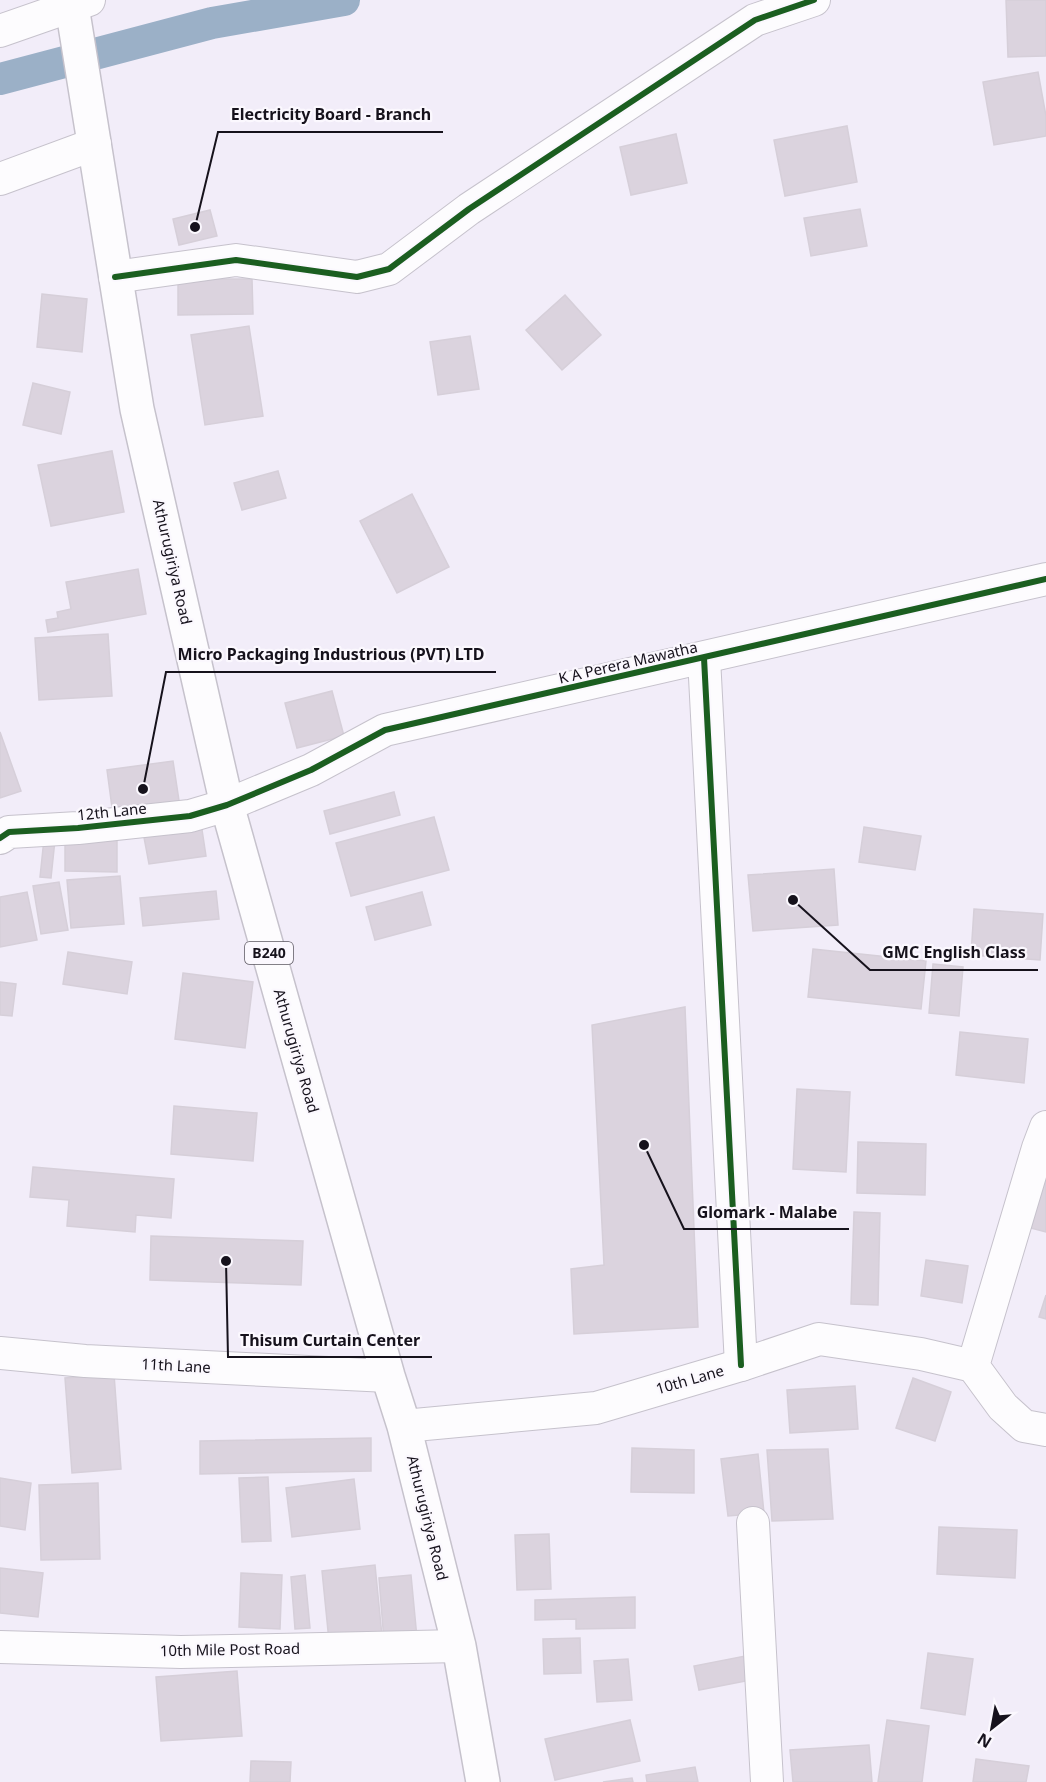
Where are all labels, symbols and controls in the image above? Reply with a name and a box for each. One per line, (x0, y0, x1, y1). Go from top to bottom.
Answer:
callout: Electricity Board - Branch (218, 98, 443, 132)
text: Electricity Board - Branch (231, 103, 431, 125)
street label: Athurugiriya Road (149, 497, 197, 626)
street label: K A Perera Mawatha (556, 636, 699, 688)
callout: Micro Packaging Industrious (PVT) LTD (166, 638, 496, 672)
text: Micro Packaging Industrious (PVT) LTD (178, 643, 484, 665)
street label: 12th Lane (76, 797, 148, 825)
callout: GMC English Class (870, 936, 1038, 970)
text: GMC English Class (882, 941, 1026, 963)
road number: B240 (245, 942, 293, 964)
street label: Athurugiriya Road (270, 986, 324, 1115)
callout: Glomark - Malabe (684, 1195, 849, 1229)
text: Glomark - Malabe (697, 1201, 837, 1223)
callout: Thisum Curtain Center (228, 1323, 432, 1357)
text: Thisum Curtain Center (240, 1329, 420, 1351)
street label: 11th Lane (141, 1353, 211, 1377)
street label: 10th Lane (653, 1360, 726, 1398)
street label: Athurugiriya Road (403, 1453, 453, 1582)
street label: 10th Mile Post Road (160, 1638, 300, 1660)
north arrow (962, 1698, 1022, 1758)
text: N (973, 1728, 996, 1754)

